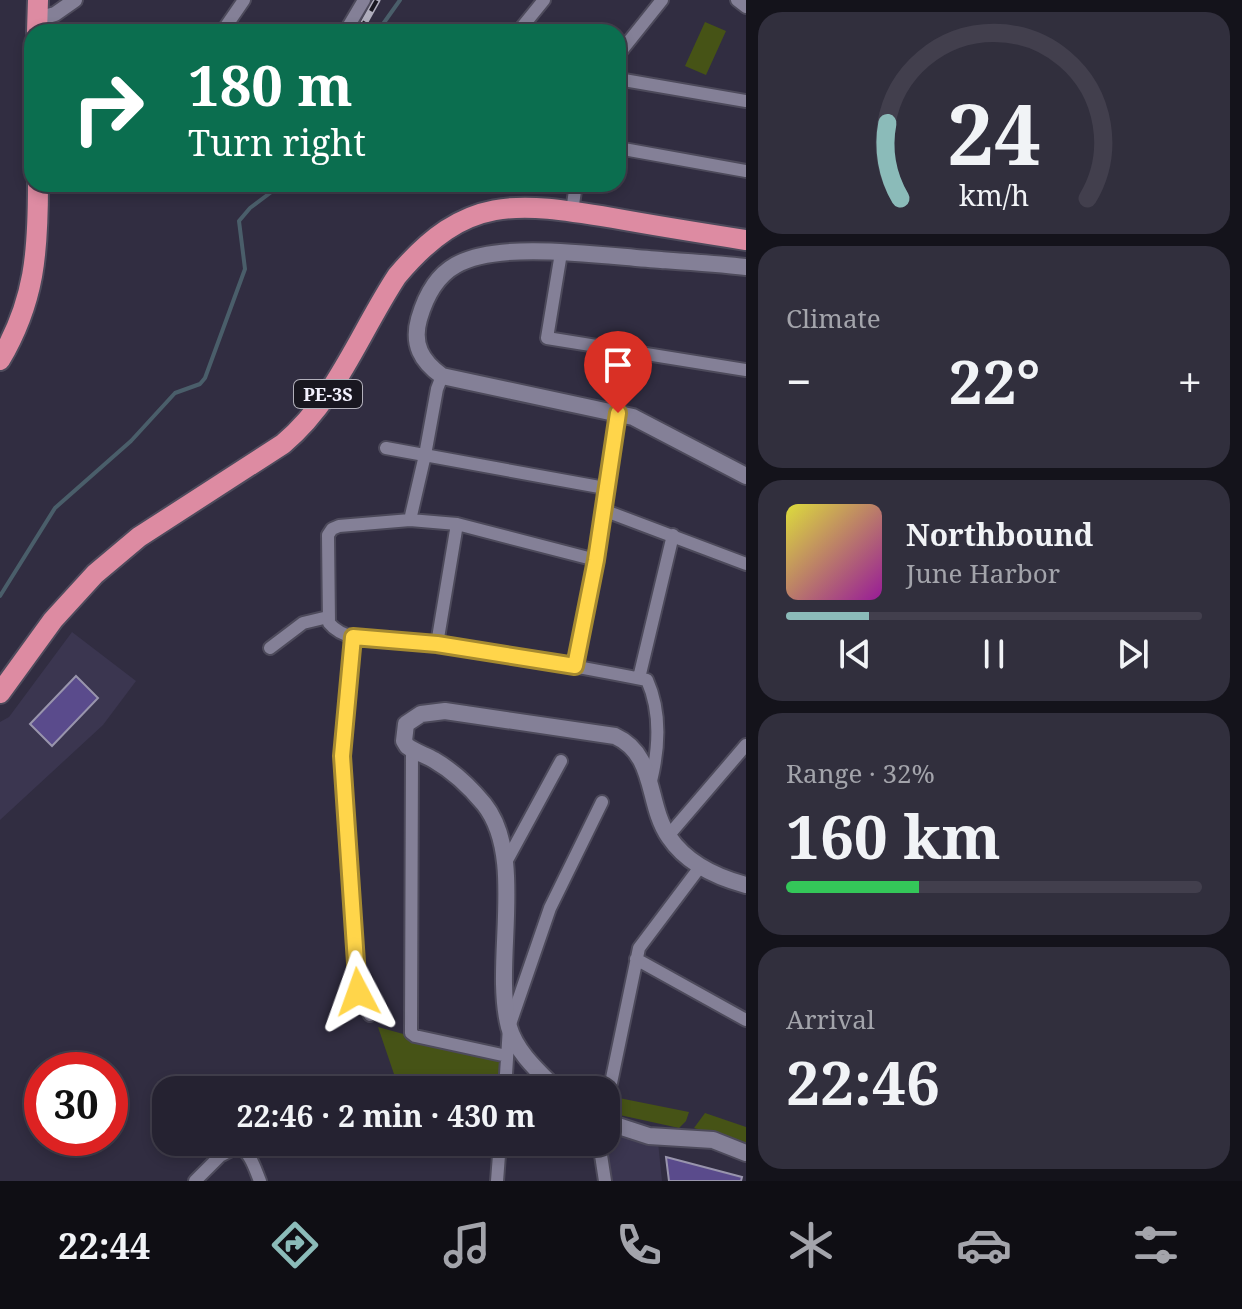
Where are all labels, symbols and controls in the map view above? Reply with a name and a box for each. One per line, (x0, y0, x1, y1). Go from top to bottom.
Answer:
text: 180 m (188, 46, 353, 122)
icon: right (56, 56, 160, 160)
text: 24 (947, 75, 1041, 188)
text: Turn right (188, 118, 366, 167)
text: km/h (959, 175, 1029, 214)
text: Climate (786, 300, 881, 336)
pin (584, 331, 652, 413)
text: 22° (949, 340, 1040, 422)
icon: arrive (596, 343, 640, 387)
text: − (786, 351, 811, 411)
text: + (1177, 351, 1202, 411)
road number: PE-3S (294, 380, 362, 408)
text: Northbound (906, 514, 1093, 555)
text: June Harbor (906, 555, 1060, 591)
icon: previous (833, 632, 877, 676)
icon: pause (972, 632, 1016, 676)
icon: next (1111, 632, 1155, 676)
text: Range · 32% (786, 755, 935, 791)
text: 160 km (786, 795, 1001, 877)
position arrow (316, 950, 400, 1034)
text: Arrival (786, 1001, 875, 1037)
text: 22:46 (786, 1041, 940, 1123)
speed limit sign: 30 (24, 1052, 128, 1156)
text: 22:46 · 2 min · 430 m (237, 1095, 535, 1136)
icon: directions (267, 1217, 323, 1273)
icon: music (439, 1217, 495, 1273)
icon: phone (611, 1217, 667, 1273)
icon: climate (783, 1217, 839, 1273)
icon: car (956, 1217, 1012, 1273)
icon: filters (1128, 1217, 1184, 1273)
text: 22:44 (58, 1221, 150, 1270)

